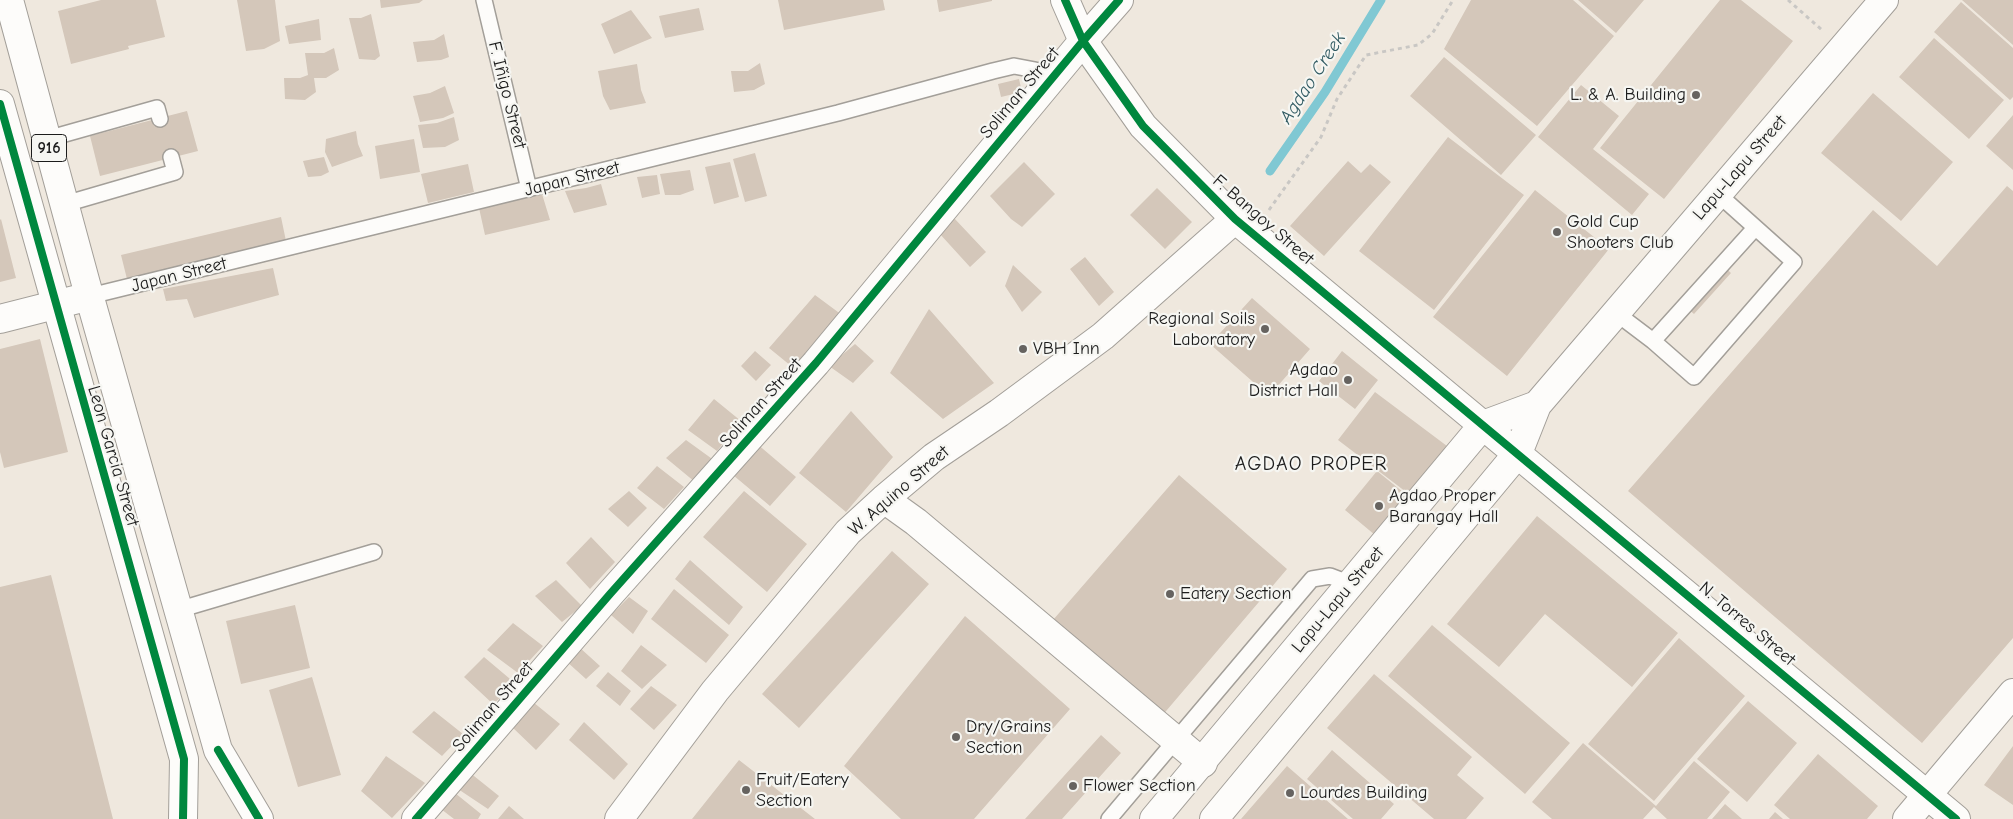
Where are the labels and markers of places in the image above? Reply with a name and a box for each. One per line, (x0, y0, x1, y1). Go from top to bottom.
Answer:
place label: L. & A. Building (1570, 84, 1686, 106)
marker: L. & A. Building (1690, 89, 1702, 101)
place label: Gold Cup Shooters Club (1567, 211, 1674, 253)
marker: Gold Cup Shooters Club (1551, 226, 1563, 238)
place label: Regional Soils Laboratory (1148, 308, 1255, 350)
marker: Regional Soils Laboratory (1259, 323, 1271, 335)
place label: VBH Inn (1033, 338, 1100, 360)
marker: VBH Inn (1017, 343, 1029, 355)
place label: Agdao District Hall (1249, 359, 1338, 402)
marker: Agdao District Hall (1342, 374, 1354, 386)
place label: Agdao Proper Barangay Hall (1389, 485, 1499, 528)
marker: Agdao Proper Barangay Hall (1373, 500, 1385, 512)
place label: Eatery Section (1180, 583, 1291, 605)
marker: Eatery Section (1164, 588, 1176, 600)
place label: Dry/Grains Section (966, 716, 1051, 759)
marker: Dry/Grains Section (950, 731, 962, 743)
place label: Fruit/Eatery Section (756, 769, 849, 812)
place label: Flower Section (1083, 775, 1196, 797)
marker: Flower Section (1067, 780, 1079, 792)
place label: Lourdes Building (1300, 782, 1428, 804)
marker: Fruit/Eatery Section (740, 784, 752, 796)
marker: Lourdes Building (1284, 787, 1296, 799)

